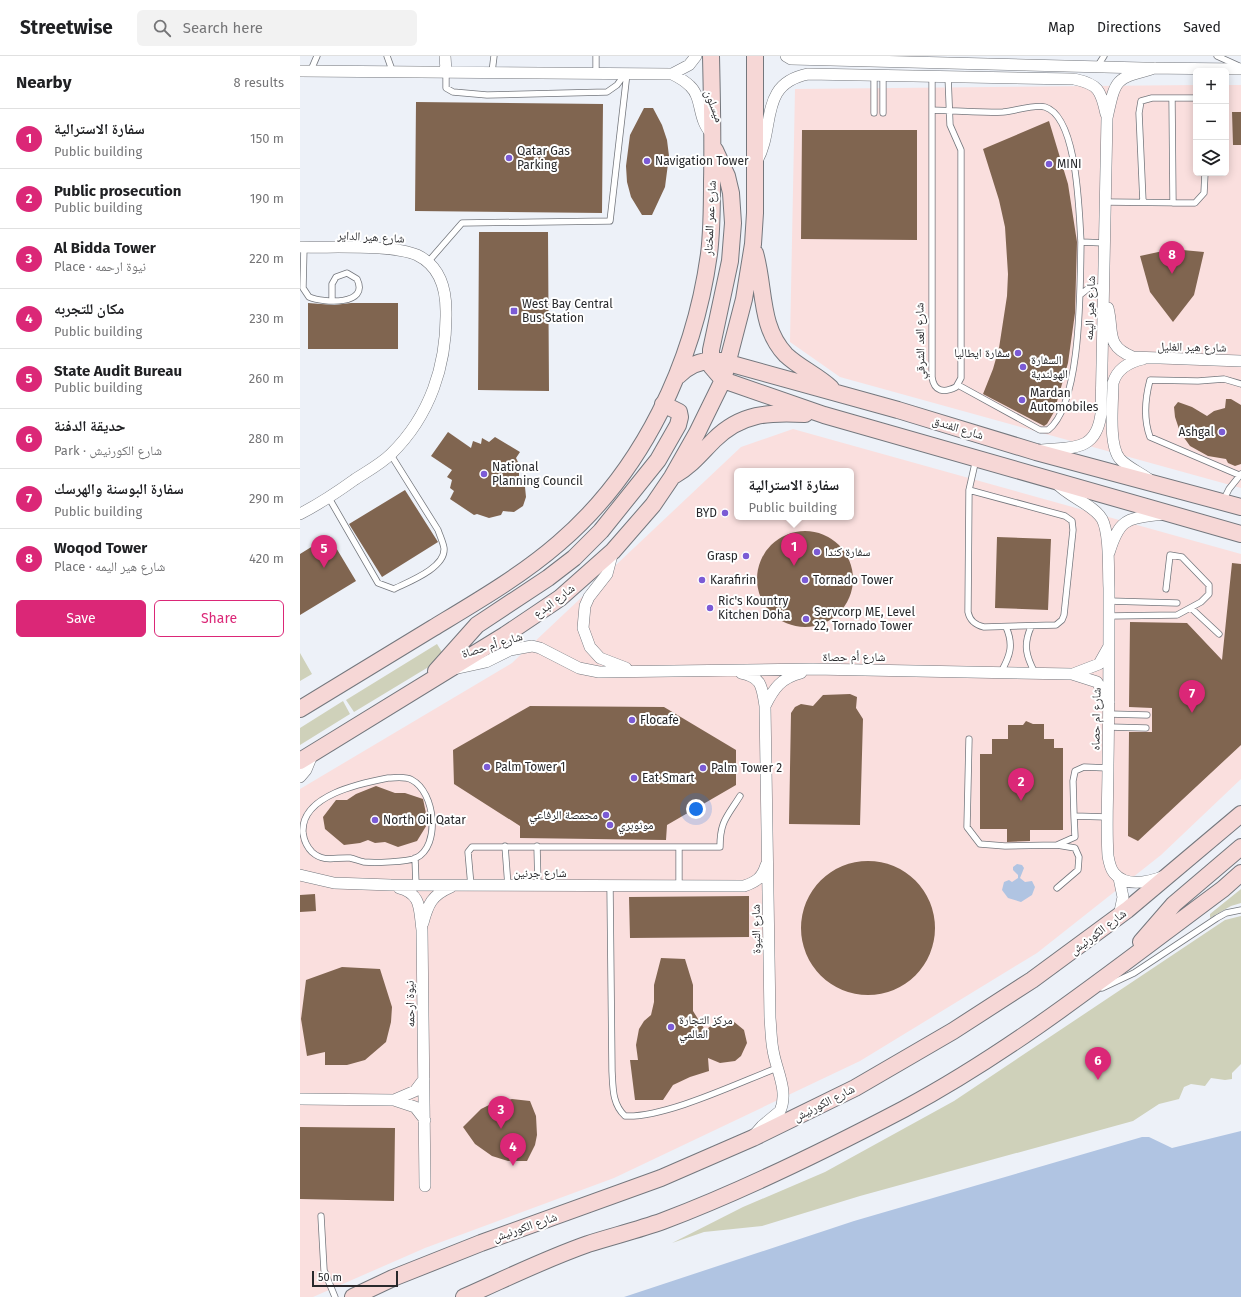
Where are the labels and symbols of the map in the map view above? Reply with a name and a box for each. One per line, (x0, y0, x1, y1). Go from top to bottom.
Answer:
street label: ميسلون (701, 88, 727, 124)
place label: Qatar Gas Parking (517, 144, 570, 172)
marker: Qatar Gas Parking (504, 153, 514, 163)
place label: Navigation Tower (655, 154, 749, 168)
marker: Navigation Tower (642, 156, 652, 166)
place label: MINI (1057, 157, 1082, 171)
marker: MINI (1044, 159, 1054, 169)
street label: شارع عمر المختار (701, 180, 720, 257)
street label: شارع هير الداير (336, 228, 405, 247)
pin: 8 (1159, 241, 1185, 274)
street label: شارع هير اليمه (1082, 275, 1099, 341)
place label: West Bay Central Bus Station (522, 297, 613, 325)
street label: شارع العد الشرقي (912, 302, 931, 379)
marker: West Bay Central Bus Station (509, 306, 519, 316)
street label: شارع هير الغليل (1157, 339, 1227, 356)
place label: سفارة ايطاليا (954, 346, 1010, 360)
marker: سفارة ايطاليا (1013, 348, 1023, 358)
place label: السفارة الهولندية (1031, 353, 1068, 381)
marker: السفارة الهولندية (1018, 362, 1028, 372)
place label: Mardan Automobiles (1030, 386, 1099, 414)
marker: Mardan Automobiles (1017, 395, 1027, 405)
street label: شارع الفندق (930, 414, 985, 443)
place label: Ashgal (1179, 425, 1214, 439)
marker: Ashgal (1217, 427, 1227, 437)
place label: National Planning Council (492, 460, 583, 488)
marker: National Planning Council (479, 469, 489, 479)
place label: BYD (696, 506, 717, 520)
marker: BYD (720, 508, 730, 518)
pin: 1 (781, 533, 807, 566)
pin: 5 (311, 535, 337, 568)
place label: سفارة كندا (825, 545, 870, 559)
marker: سفارة كندا (812, 547, 822, 557)
place label: Grasp (707, 549, 738, 563)
marker: Grasp (741, 551, 751, 561)
place label: Karafirin (710, 573, 756, 587)
place label: Tornado Tower (813, 573, 894, 587)
marker: Karafirin (697, 575, 707, 585)
marker: Tornado Tower (800, 575, 810, 585)
street label: شارع البدع (531, 581, 578, 622)
place label: Ric's Kountry Kitchen Doha (718, 594, 790, 622)
marker: Ric's Kountry Kitchen Doha (705, 603, 715, 613)
place label: Servcorp ME, Level 22, Tornado Tower (814, 605, 915, 633)
marker: Servcorp ME, Level 22, Tornado Tower (801, 614, 811, 624)
street label: شارع أم حصاة (460, 629, 524, 662)
street label: شارع أم حصاة (823, 650, 886, 665)
pin: 7 (1179, 680, 1205, 713)
street label: شارع ام حصاه (1088, 687, 1105, 751)
place label: Flocafe (640, 713, 679, 727)
marker: Flocafe (627, 715, 637, 725)
place label: Palm Tower 1 (495, 760, 565, 774)
place label: Palm Tower 2 (711, 761, 782, 775)
marker: Palm Tower 1 (482, 762, 492, 772)
marker: Palm Tower 2 (698, 763, 708, 773)
pin: 2 (1008, 768, 1034, 801)
place label: Eat Smart (642, 771, 695, 785)
marker: Eat Smart (629, 773, 639, 783)
your location (686, 799, 706, 819)
place label: محمصة الرفاعي (529, 808, 598, 825)
marker: محمصة الرفاعي (601, 810, 611, 820)
place label: North Oil Qatar (383, 813, 466, 827)
marker: North Oil Qatar (370, 815, 380, 825)
place label: مونوبري (618, 818, 654, 835)
marker: مونوبري (605, 820, 615, 830)
street label: شارع جرنين (513, 866, 567, 881)
street label: شارع النيوة (749, 904, 764, 954)
street label: شارع الكورنيش (1067, 906, 1130, 959)
street label: نيوة ارحمه (403, 980, 418, 1028)
place label: مركز التجارة العالمي (679, 1013, 733, 1044)
marker: مركز التجارة العالمي (666, 1022, 676, 1032)
pin: 6 (1085, 1047, 1111, 1080)
street label: شارع الكورنيش (791, 1082, 858, 1125)
pin: 3 (488, 1096, 514, 1129)
pin: 4 (500, 1133, 526, 1166)
street label: شارع الكورنيش (491, 1209, 559, 1245)
scale bar (312, 1269, 398, 1288)

